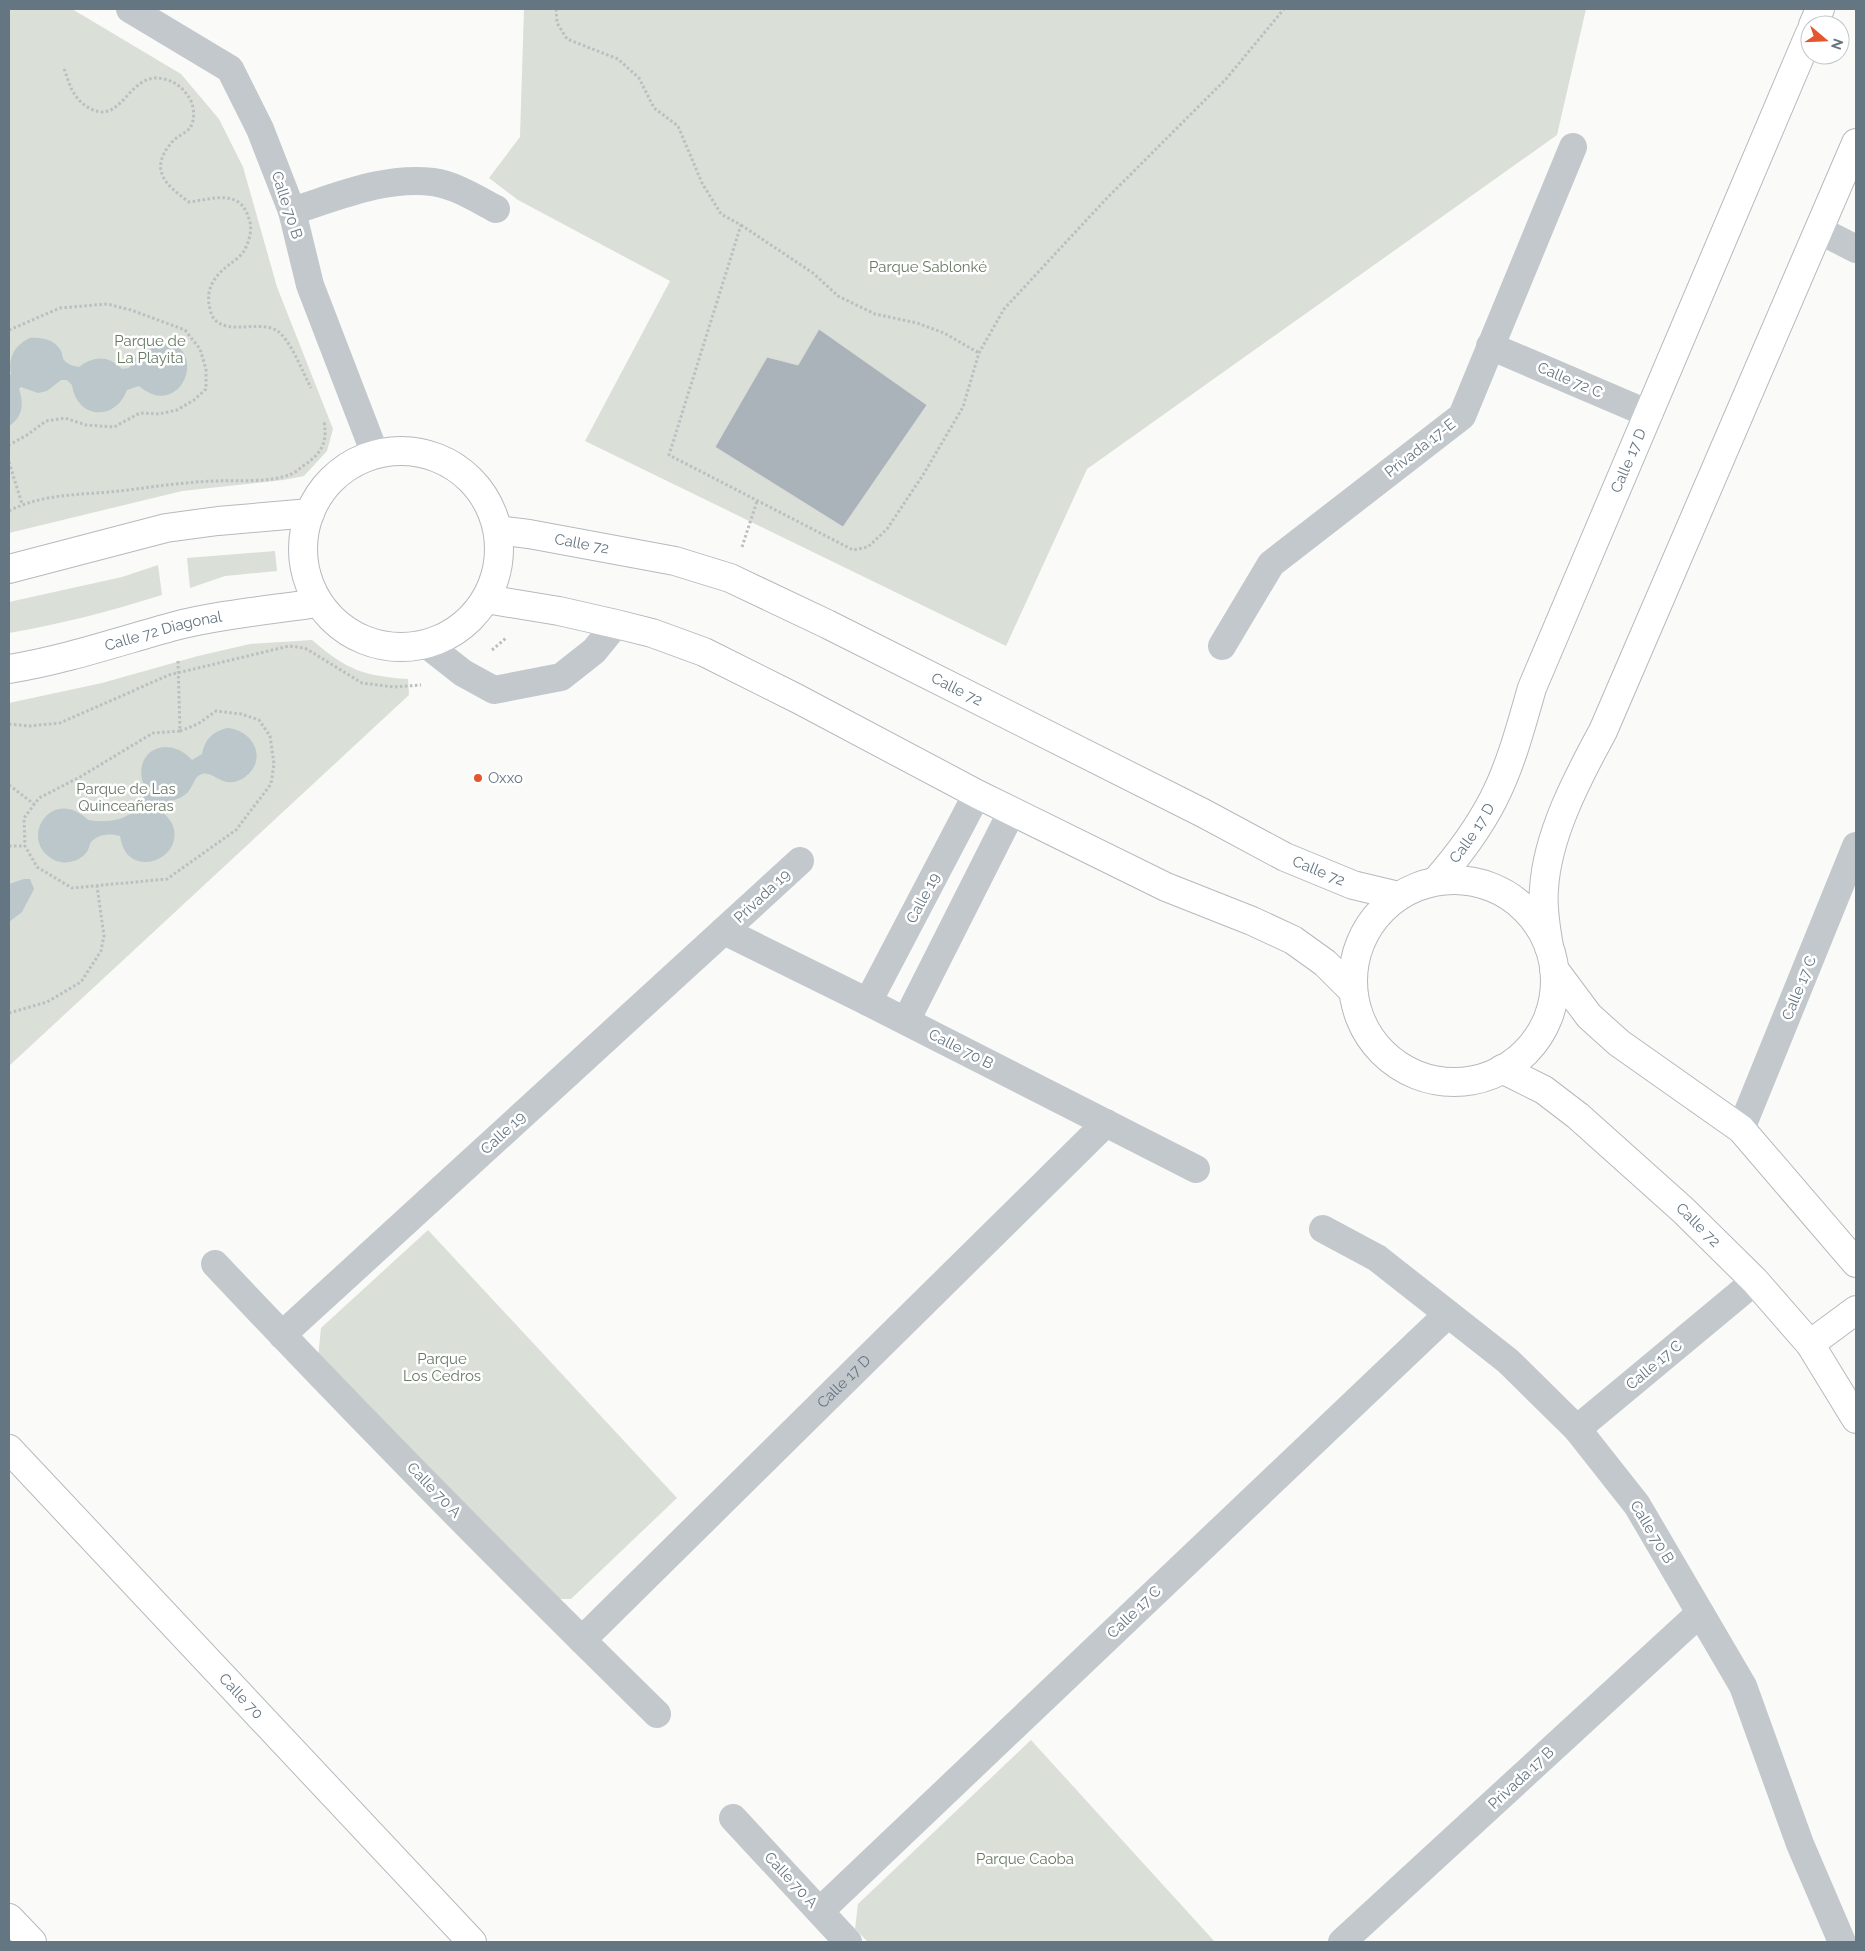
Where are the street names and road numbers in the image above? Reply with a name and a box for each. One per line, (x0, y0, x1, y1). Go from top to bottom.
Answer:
street label: Calle 70 B (268, 169, 306, 241)
street label: Calle 72 C (1535, 358, 1605, 402)
street label: Privada 17-E (1381, 415, 1459, 481)
street label: Calle 17 D (1607, 425, 1650, 496)
street label: Calle 72 (553, 530, 611, 558)
street label: Calle 72 Diagonal (103, 607, 224, 655)
street label: Calle 72 (928, 669, 986, 710)
street label: Calle 17 D (1445, 800, 1499, 867)
street label: Calle 72 (1290, 852, 1348, 890)
street label: Privada 19 (730, 865, 794, 927)
street label: Calle 19 (902, 870, 944, 926)
street label: Calle 17 C (1778, 953, 1820, 1023)
street label: Calle 70 B (926, 1025, 996, 1073)
street label: Calle 19 (477, 1108, 529, 1158)
street label: Calle 72 (1672, 1199, 1724, 1251)
street label: Calle 17 C (1622, 1336, 1686, 1394)
street label: Calle 17 D (813, 1351, 875, 1412)
street label: Calle 70 A (403, 1459, 465, 1521)
street label: Calle 70 B (1626, 1497, 1678, 1567)
street label: Calle 17 C (1103, 1582, 1165, 1642)
street label: Calle 70 (215, 1669, 267, 1723)
street label: Privada 17 B (1484, 1743, 1558, 1813)
street label: Calle 70 A (761, 1848, 821, 1912)

